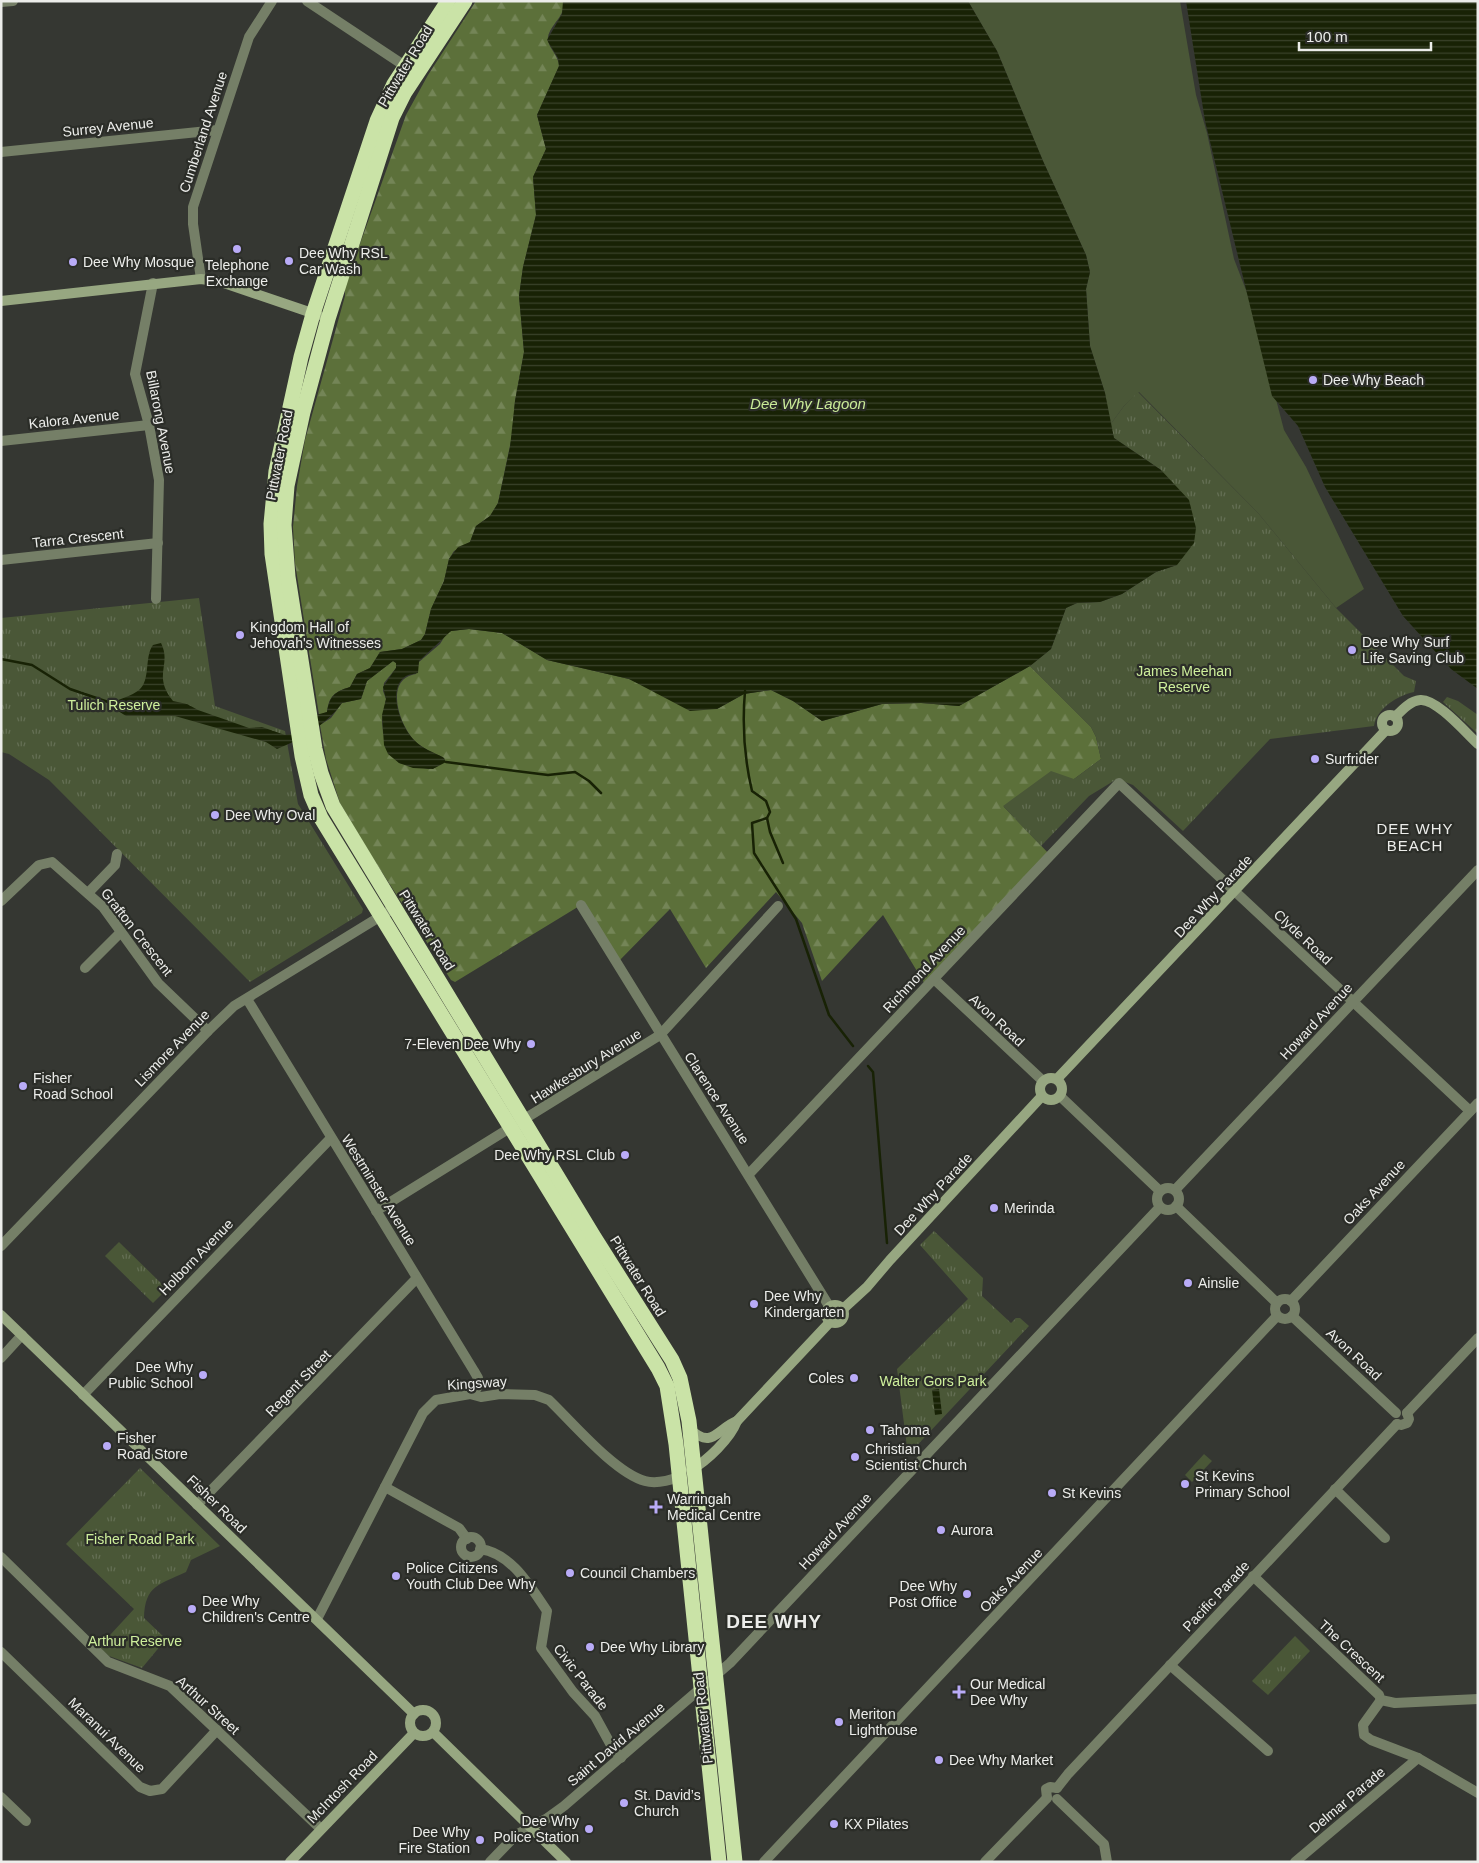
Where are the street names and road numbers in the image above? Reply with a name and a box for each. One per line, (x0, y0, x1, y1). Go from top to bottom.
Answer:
street label: Pittwater Road (374, 23, 436, 109)
street label: Cumberland Avenue (176, 69, 230, 195)
street label: Surrey Avenue (62, 114, 155, 140)
street label: Billarong Avenue (143, 369, 179, 475)
street label: Kalora Avenue (28, 406, 120, 432)
street label: Pittwater Road (262, 408, 296, 502)
street label: Tarra Crescent (32, 525, 125, 551)
street label: Dee Why Parade (1171, 851, 1255, 940)
street label: Grafton Crescent (98, 885, 176, 979)
street label: Pittwater Road (396, 887, 458, 973)
street label: Clyde Road (1271, 906, 1335, 968)
street label: Richmond Avenue (879, 922, 969, 1016)
street label: Howard Avenue (1277, 979, 1356, 1063)
street label: Avon Road (966, 991, 1028, 1049)
street label: Lismore Avenue (131, 1006, 213, 1090)
street label: Hawkesbury Avenue (528, 1025, 644, 1107)
street label: Clarence Avenue (681, 1049, 753, 1147)
street label: Westminster Avenue (338, 1132, 420, 1249)
street label: Dee Why Parade (891, 1149, 975, 1238)
street label: Oaks Avenue (1340, 1156, 1408, 1228)
street label: Holborn Avenue (156, 1216, 236, 1298)
street label: Pittwater Road (607, 1233, 669, 1319)
street label: Avon Road (1323, 1325, 1385, 1383)
street label: Regent Street (262, 1346, 334, 1420)
street label: Kingsway (447, 1373, 507, 1393)
street label: Fisher Road (184, 1472, 250, 1536)
street label: Howard Avenue (796, 1489, 875, 1573)
street label: Oaks Avenue (976, 1544, 1046, 1615)
street label: Pacific Parade (1179, 1557, 1253, 1634)
street label: The Crescent (1316, 1616, 1388, 1686)
street label: Civic Parade (550, 1641, 612, 1713)
street label: Arthur Street (173, 1672, 243, 1738)
street label: Pittwater Road (690, 1672, 716, 1764)
street label: Maranui Avenue (65, 1694, 149, 1776)
street label: Saint David Avenue (564, 1699, 668, 1789)
street label: McIntosh Road (304, 1748, 380, 1826)
street label: Delmar Parade (1306, 1763, 1388, 1836)

